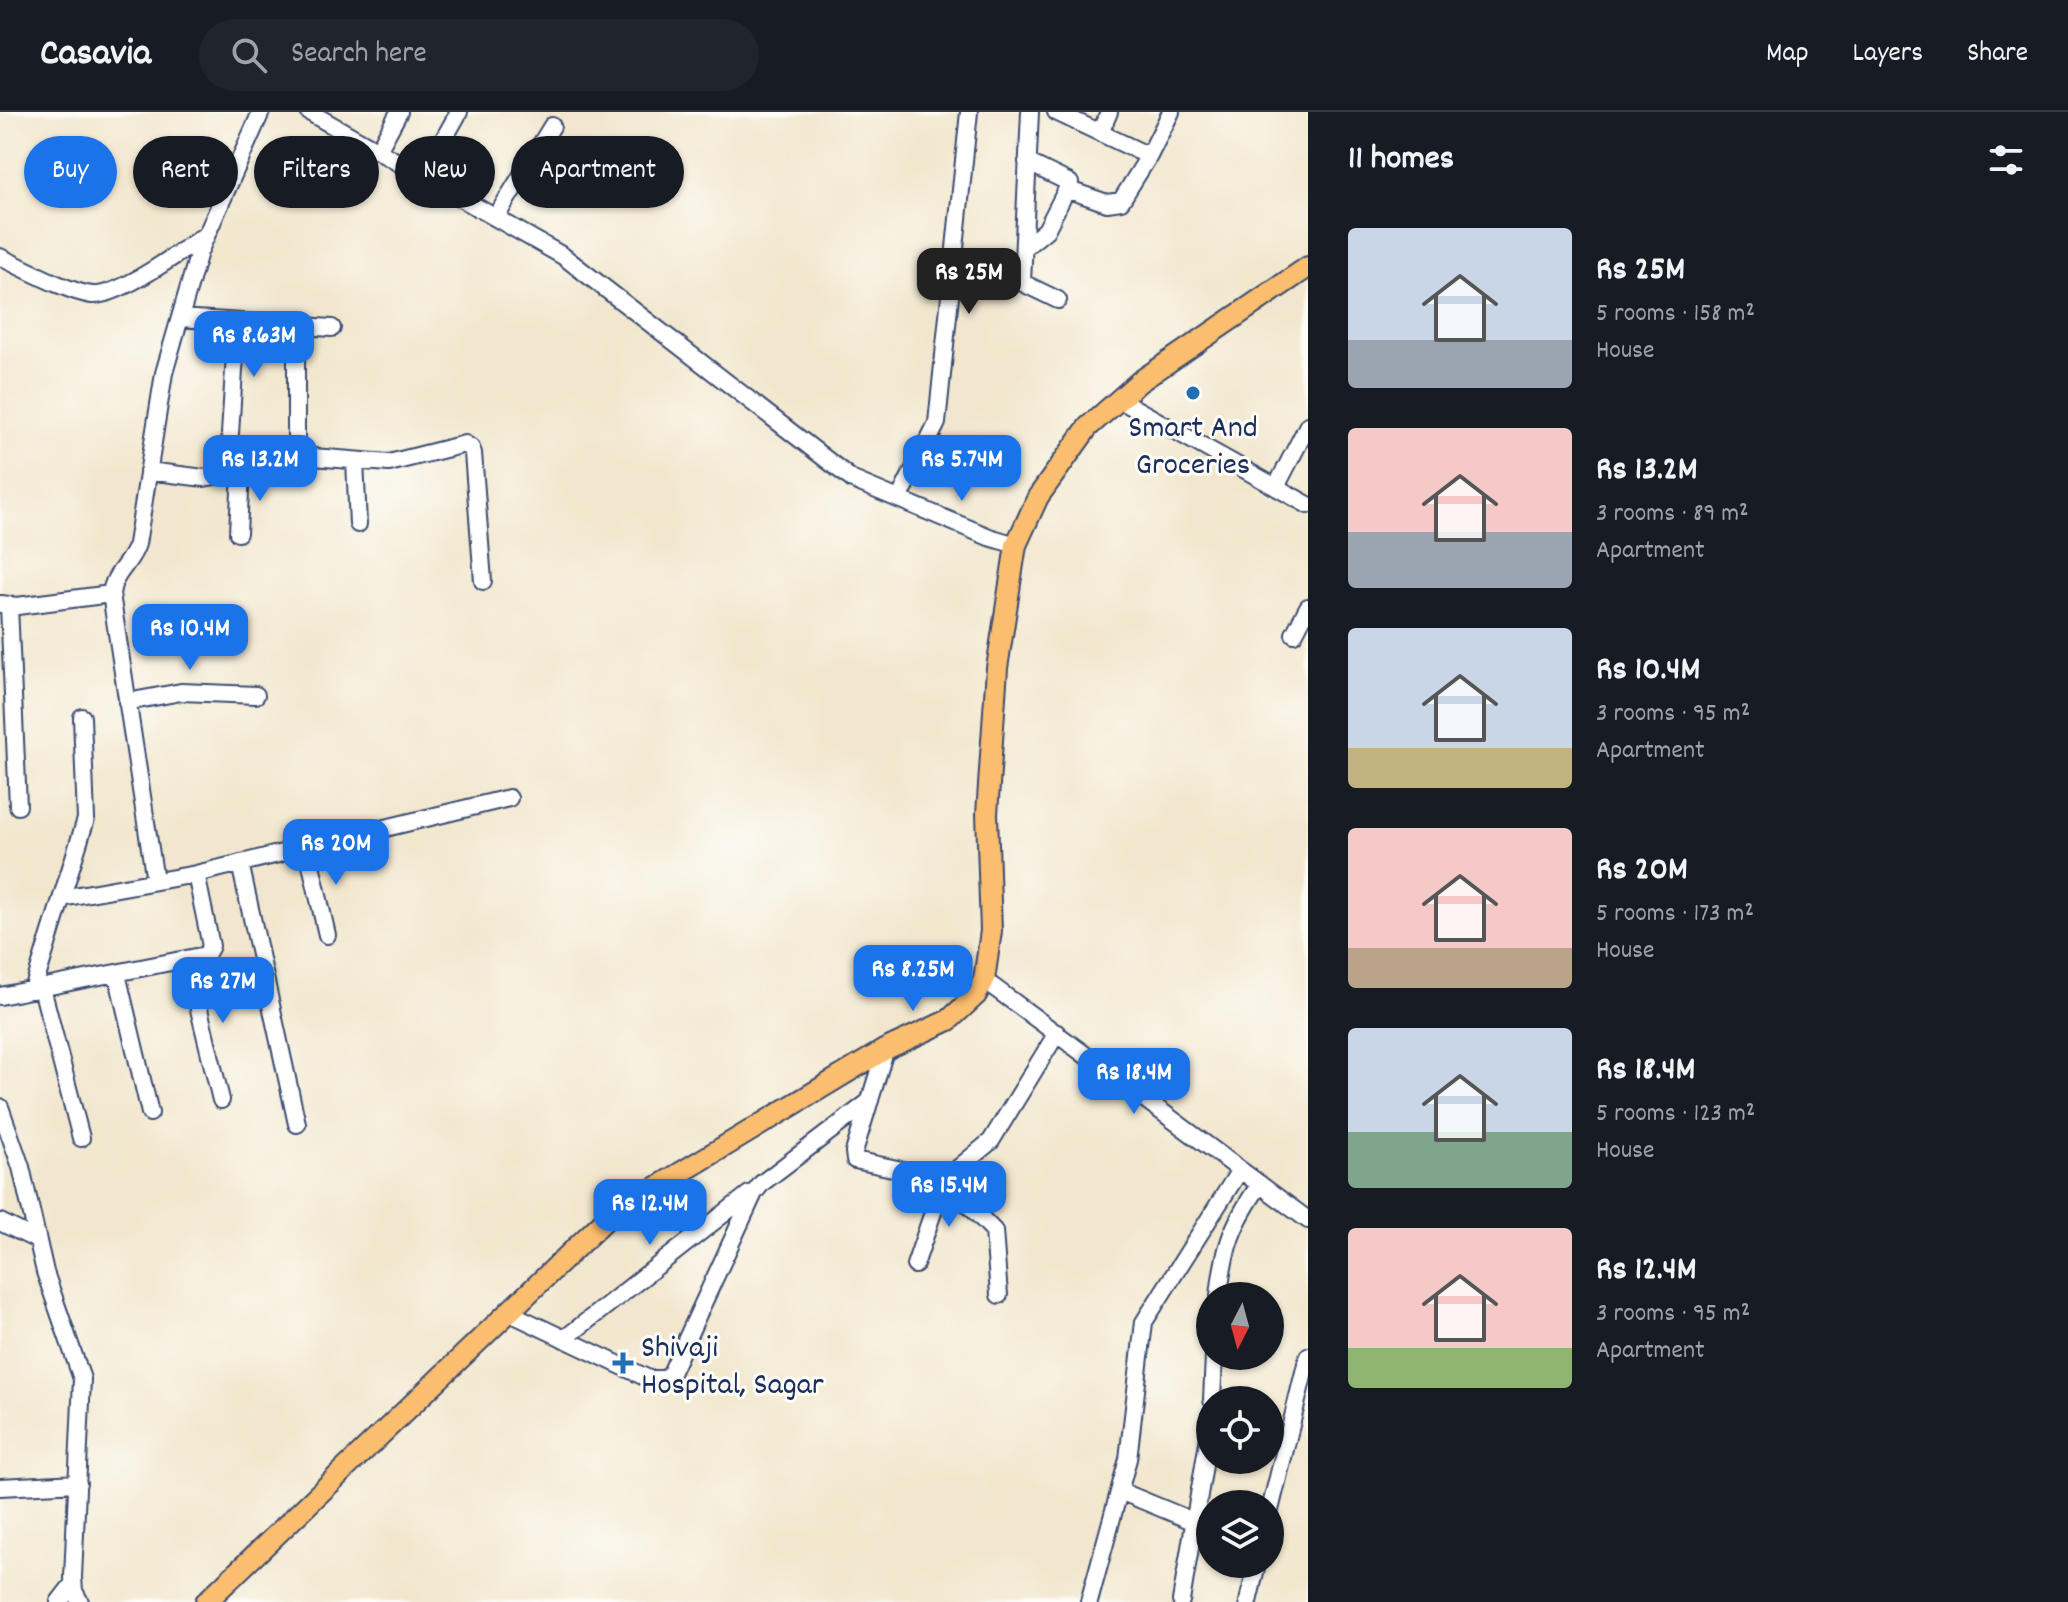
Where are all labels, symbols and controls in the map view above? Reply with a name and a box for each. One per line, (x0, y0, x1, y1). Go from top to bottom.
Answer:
search box (199, 19, 759, 91)
text: Casavia (40, 28, 151, 83)
icon: search (227, 33, 271, 77)
text: Search here (291, 34, 427, 77)
text: Map (1766, 35, 1809, 75)
text: Layers (1853, 35, 1923, 75)
text: Share (1967, 35, 2028, 75)
chip: Buy (24, 136, 117, 208)
chip: Rent (133, 136, 238, 208)
chip: Filters (254, 136, 379, 208)
chip: New (395, 136, 495, 208)
chip: Apartment (511, 136, 684, 208)
text: 11 homes (1348, 136, 1454, 185)
icon: filters (1984, 138, 2028, 182)
text: Rs 25M (1596, 247, 1685, 296)
pin: Rs 25M (904, 248, 1034, 316)
text: Rs 25M (935, 255, 1003, 292)
icon: home (1412, 260, 1508, 356)
text: 5 rooms · 158 m² (1596, 296, 1755, 333)
pin: Rs 8.63M (171, 311, 337, 379)
text: Rs 8.63M (212, 318, 296, 355)
text: House (1596, 333, 1654, 370)
marker: Smart And Groceries (1184, 384, 1202, 402)
place label: Smart And Groceries (1128, 407, 1258, 490)
pin: Rs 13.2M (177, 435, 343, 503)
pin: Rs 5.74M (879, 435, 1045, 503)
text: Rs 13.2M (221, 442, 299, 479)
text: Rs 5.74M (921, 442, 1003, 479)
text: Rs 13.2M (1596, 447, 1698, 496)
icon: home (1412, 460, 1508, 556)
text: 3 rooms · 89 m² (1596, 496, 1749, 533)
text: Apartment (1596, 533, 1705, 570)
pin: Rs 10.4M (107, 604, 273, 672)
text: Rs 10.4M (150, 611, 230, 648)
text: Rs 10.4M (1596, 647, 1700, 696)
icon: home (1412, 660, 1508, 756)
text: 3 rooms · 95 m² (1596, 696, 1750, 733)
text: Apartment (1596, 733, 1705, 770)
pin: Rs 20M (271, 819, 401, 887)
text: Rs 20M (301, 826, 371, 863)
text: Rs 20M (1596, 847, 1688, 896)
icon: home (1412, 860, 1508, 956)
text: 5 rooms · 173 m² (1596, 896, 1754, 933)
text: House (1596, 933, 1654, 970)
pin: Rs 8.25M (830, 945, 996, 1013)
text: Rs 8.25M (872, 952, 954, 989)
pin: Rs 27M (158, 957, 288, 1025)
text: Rs 27M (190, 964, 256, 1001)
text: Rs 18.4M (1596, 1047, 1695, 1096)
pin: Rs 18.4M (1051, 1048, 1217, 1116)
text: Rs 18.4M (1096, 1055, 1172, 1092)
icon: home (1412, 1060, 1508, 1156)
text: 5 rooms · 123 m² (1596, 1096, 1755, 1133)
text: House (1596, 1133, 1654, 1170)
pin: Rs 15.4M (866, 1161, 1032, 1229)
text: Rs 15.4M (910, 1168, 988, 1205)
pin: Rs 12.4M (567, 1179, 733, 1247)
text: Rs 12.4M (612, 1186, 688, 1223)
text: Rs 12.4M (1596, 1247, 1697, 1296)
icon: home (1412, 1260, 1508, 1356)
north arrow (1196, 1282, 1284, 1370)
map controls (1196, 1282, 1284, 1578)
text: 3 rooms · 95 m² (1596, 1296, 1750, 1333)
place label: Shivaji Hospital, Sagar (641, 1327, 824, 1410)
text: Apartment (1596, 1333, 1705, 1370)
marker: Shivaji Hospital, Sagar (612, 1352, 634, 1374)
button: locate (1196, 1386, 1284, 1474)
button: layers (1196, 1490, 1284, 1578)

